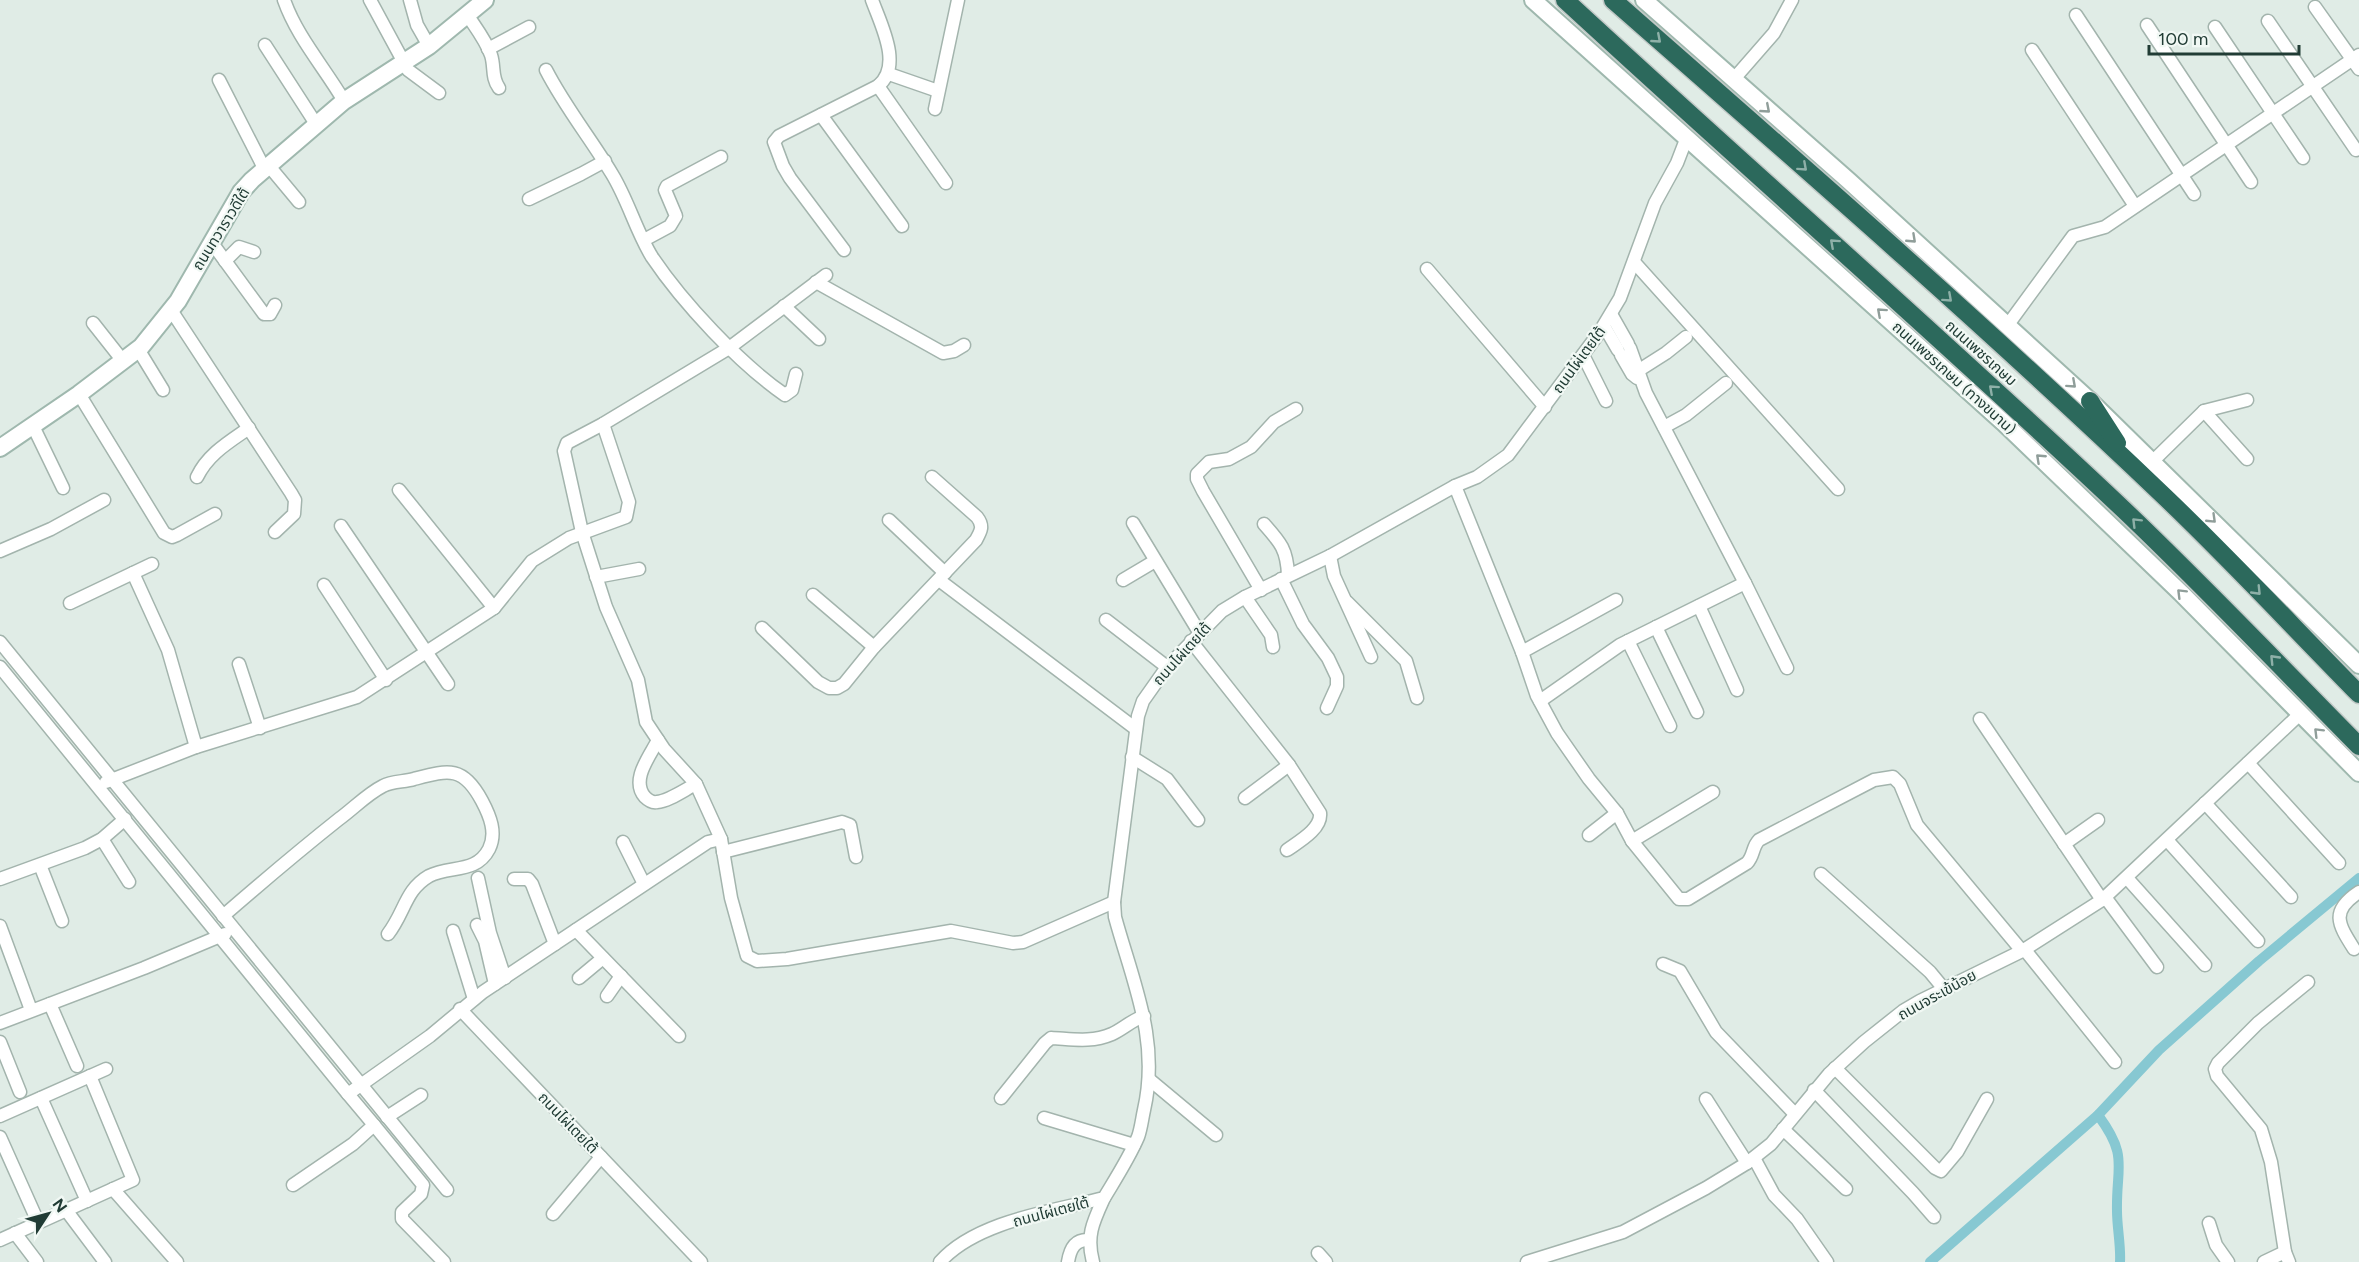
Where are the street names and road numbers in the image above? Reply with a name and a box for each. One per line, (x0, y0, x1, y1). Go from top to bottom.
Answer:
street label: ถนนทวาราวดีใต้ (189, 184, 253, 274)
street label: ถนนเพชรเกษม (1942, 316, 2020, 390)
street label: ถนนเพชรเกษม (ทางขนาน) (1889, 318, 2019, 438)
street label: ถนนไผ่เตยใต้ (1549, 323, 1609, 397)
street label: ถนนไผ่เตยใต้ (1149, 619, 1215, 689)
street label: ถนนจระเข้น้อย (1895, 966, 1979, 1024)
street label: ถนนไผ่เตยใต้ (534, 1089, 602, 1157)
street label: ถนนไผ่เตยใต้ (1011, 1193, 1091, 1231)

